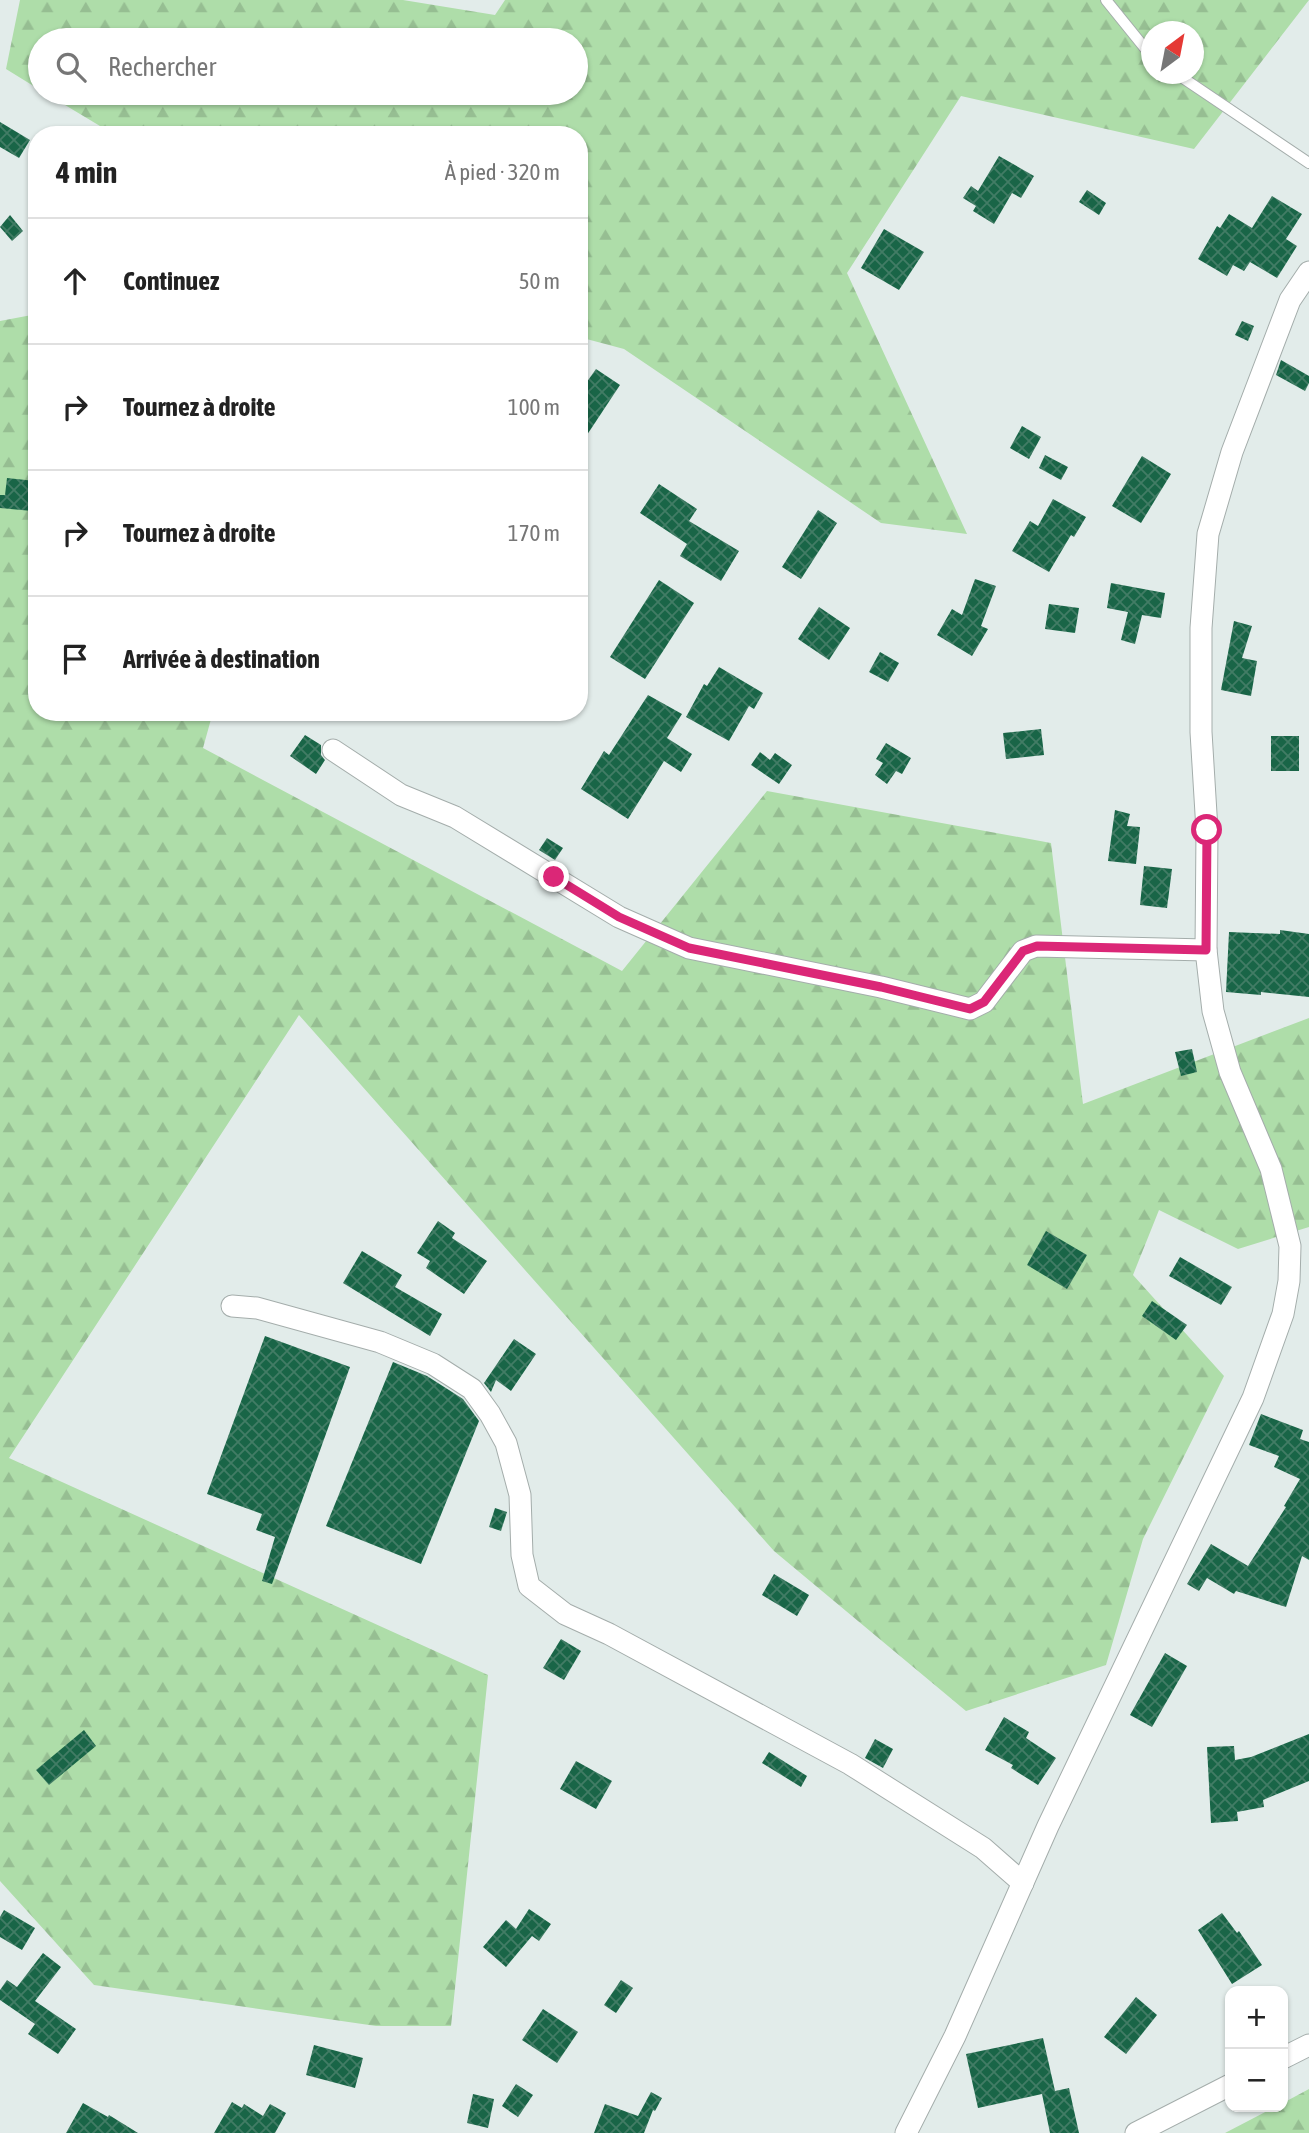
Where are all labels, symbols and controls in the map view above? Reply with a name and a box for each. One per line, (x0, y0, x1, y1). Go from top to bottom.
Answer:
north arrow (1141, 21, 1204, 84)
search box (28, 28, 588, 105)
icon: search (52, 48, 90, 86)
text: Rechercher (108, 52, 216, 82)
text: 4 min (56, 155, 117, 189)
text: À pied · 320 m (445, 159, 560, 185)
icon: ahead (56, 262, 94, 300)
text: Continuez (123, 266, 219, 296)
text: 50 m (519, 268, 560, 294)
icon: right (56, 388, 94, 426)
text: Tournez à droite (123, 392, 276, 422)
text: 100 m (508, 394, 560, 420)
icon: right (56, 514, 94, 552)
text: Tournez à droite (123, 518, 276, 548)
text: 170 m (508, 520, 560, 546)
icon: arrive (56, 640, 94, 678)
text: Arrivée à destination (123, 644, 320, 674)
route start (1191, 814, 1222, 845)
route end (538, 861, 569, 892)
map controls (1225, 1986, 1288, 2112)
button: + (1225, 1986, 1288, 2049)
button: − (1225, 2049, 1288, 2112)

